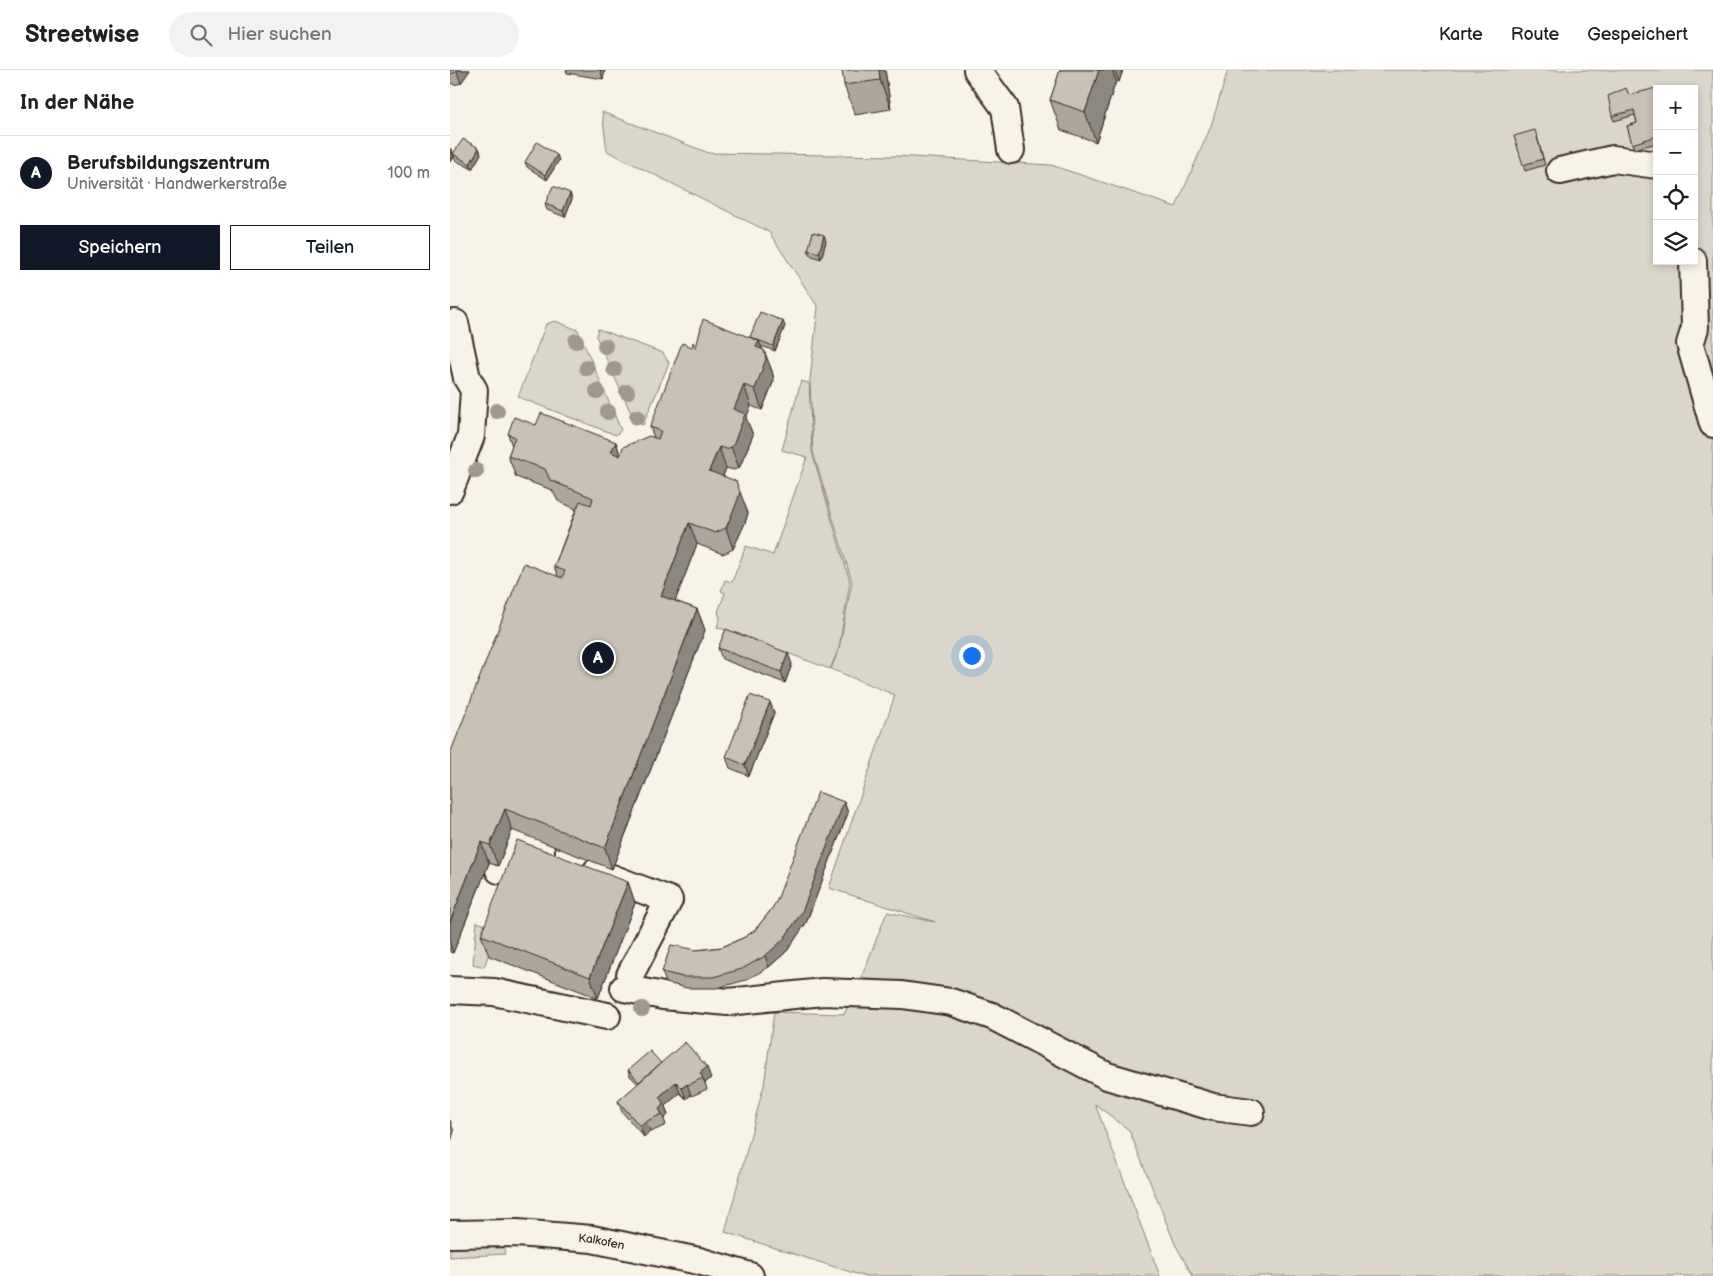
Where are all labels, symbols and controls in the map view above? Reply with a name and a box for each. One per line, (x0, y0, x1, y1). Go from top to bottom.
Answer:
search box (169, 12, 519, 57)
text: Streetwise (25, 20, 139, 49)
icon: search (187, 21, 215, 49)
text: Hier suchen (227, 23, 332, 46)
text: Karte (1439, 24, 1483, 45)
text: Route (1511, 24, 1559, 45)
text: Gespeichert (1587, 24, 1688, 45)
map controls (1653, 85, 1698, 265)
button: + (1653, 85, 1698, 130)
text: In der Nähe (20, 90, 134, 115)
button: − (1653, 130, 1698, 175)
text: Berufsbildungszentrum (67, 152, 270, 175)
text: A (31, 164, 41, 183)
text: 100 m (387, 164, 430, 183)
text: Universität · Handwerkerstraße (67, 175, 287, 194)
button: locate (1653, 175, 1698, 220)
button: layers (1653, 220, 1698, 265)
button: Speichern (20, 225, 220, 270)
button: Teilen (230, 225, 430, 270)
pin: A (582, 639, 614, 677)
your location (959, 643, 985, 669)
street label: Kalkofen (578, 1231, 626, 1254)

